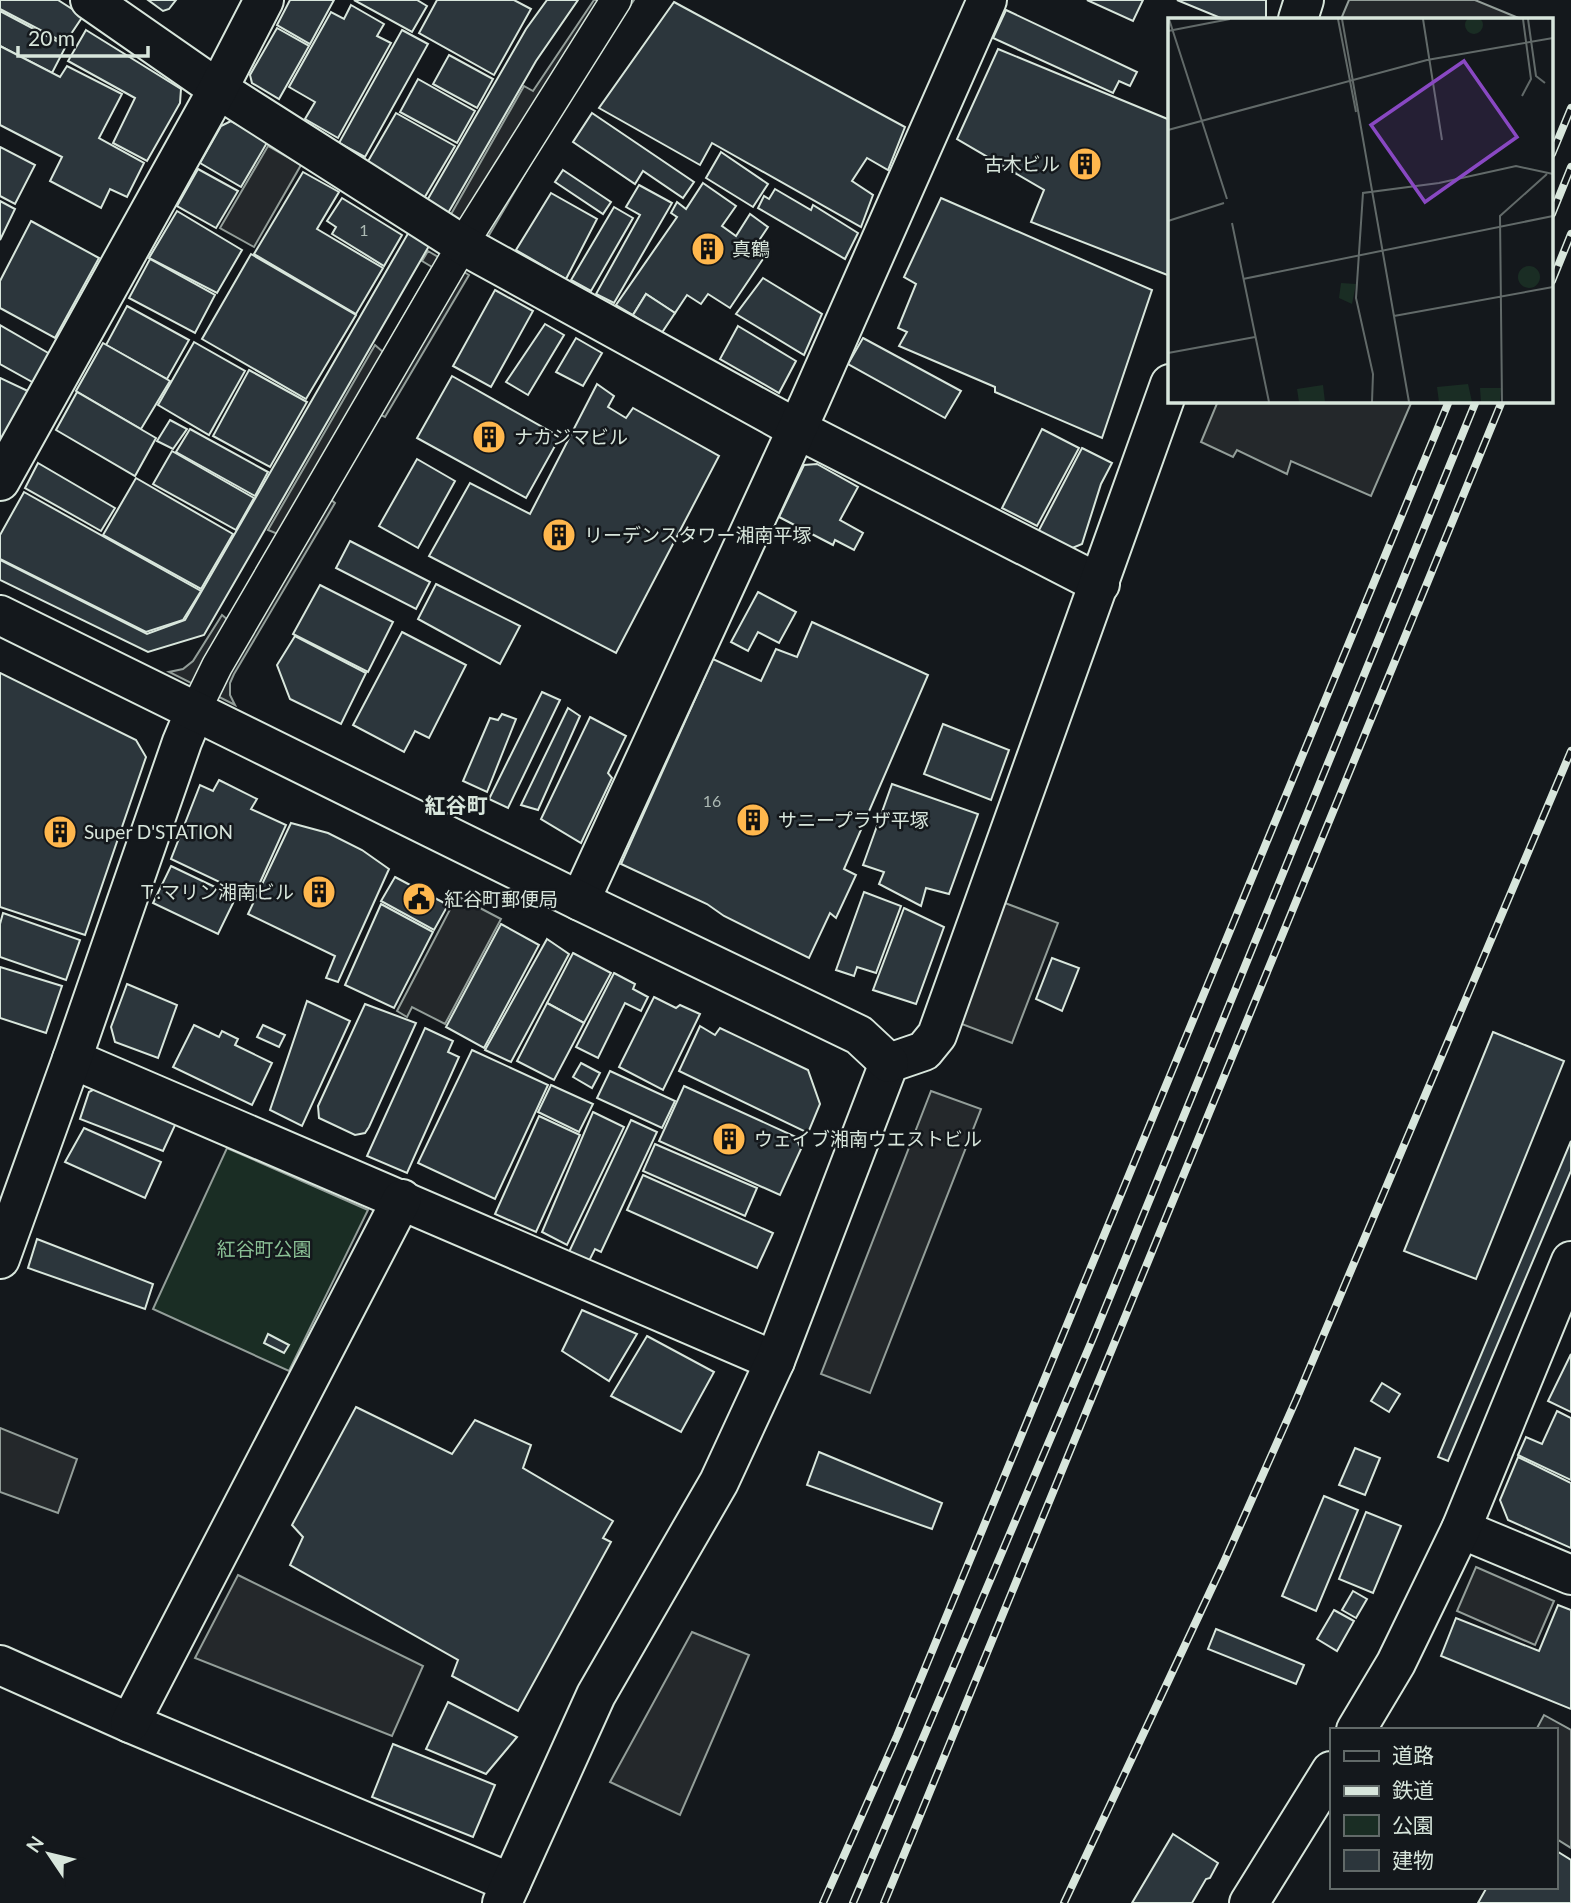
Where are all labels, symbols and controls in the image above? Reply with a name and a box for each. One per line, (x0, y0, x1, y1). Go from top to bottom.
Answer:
scale bar (18, 14, 147, 58)
inset map (1168, 18, 1554, 402)
text: 20 m (28, 25, 75, 50)
building icon: 古木ビル (1066, 145, 1104, 183)
place label: 古木ビル (984, 152, 1060, 175)
house number: 1 (359, 220, 369, 239)
building icon: 真鶴 (689, 230, 727, 268)
place label: 真鶴 (732, 237, 770, 260)
building icon: ナカジマビル (470, 418, 508, 456)
place label: ナカジマビル (514, 425, 628, 448)
building icon: リーデンスタワー湘南平塚 (540, 516, 578, 554)
place label: リーデンスタワー湘南平塚 (584, 523, 812, 546)
house number: 16 (703, 791, 721, 810)
district label: 紅谷町 (425, 792, 488, 817)
building icon: サニープラザ平塚 (734, 801, 772, 839)
place label: サニープラザ平塚 (778, 808, 929, 831)
building icon: Super D'STATION (41, 813, 79, 851)
place label: Super D'STATION (84, 820, 233, 843)
building icon: Ｔ.マリン湘南ビル (300, 873, 338, 911)
place label: Ｔ.マリン湘南ビル (138, 880, 294, 903)
public building icon: 紅谷町郵便局 (400, 880, 438, 918)
place label: 紅谷町郵便局 (444, 887, 558, 910)
building icon: ウェイブ湘南ウエストビル (710, 1120, 748, 1158)
place label: ウェイブ湘南ウエストビル (754, 1127, 982, 1150)
park label: 紅谷町公園 (216, 1237, 312, 1260)
legend (1330, 1728, 1557, 1889)
text: 道路 (1392, 1742, 1434, 1767)
text: 鉄道 (1392, 1777, 1434, 1802)
text: 公園 (1392, 1812, 1434, 1837)
north arrow (14, 1819, 84, 1889)
text: N (21, 1831, 48, 1857)
text: 建物 (1392, 1847, 1434, 1872)

